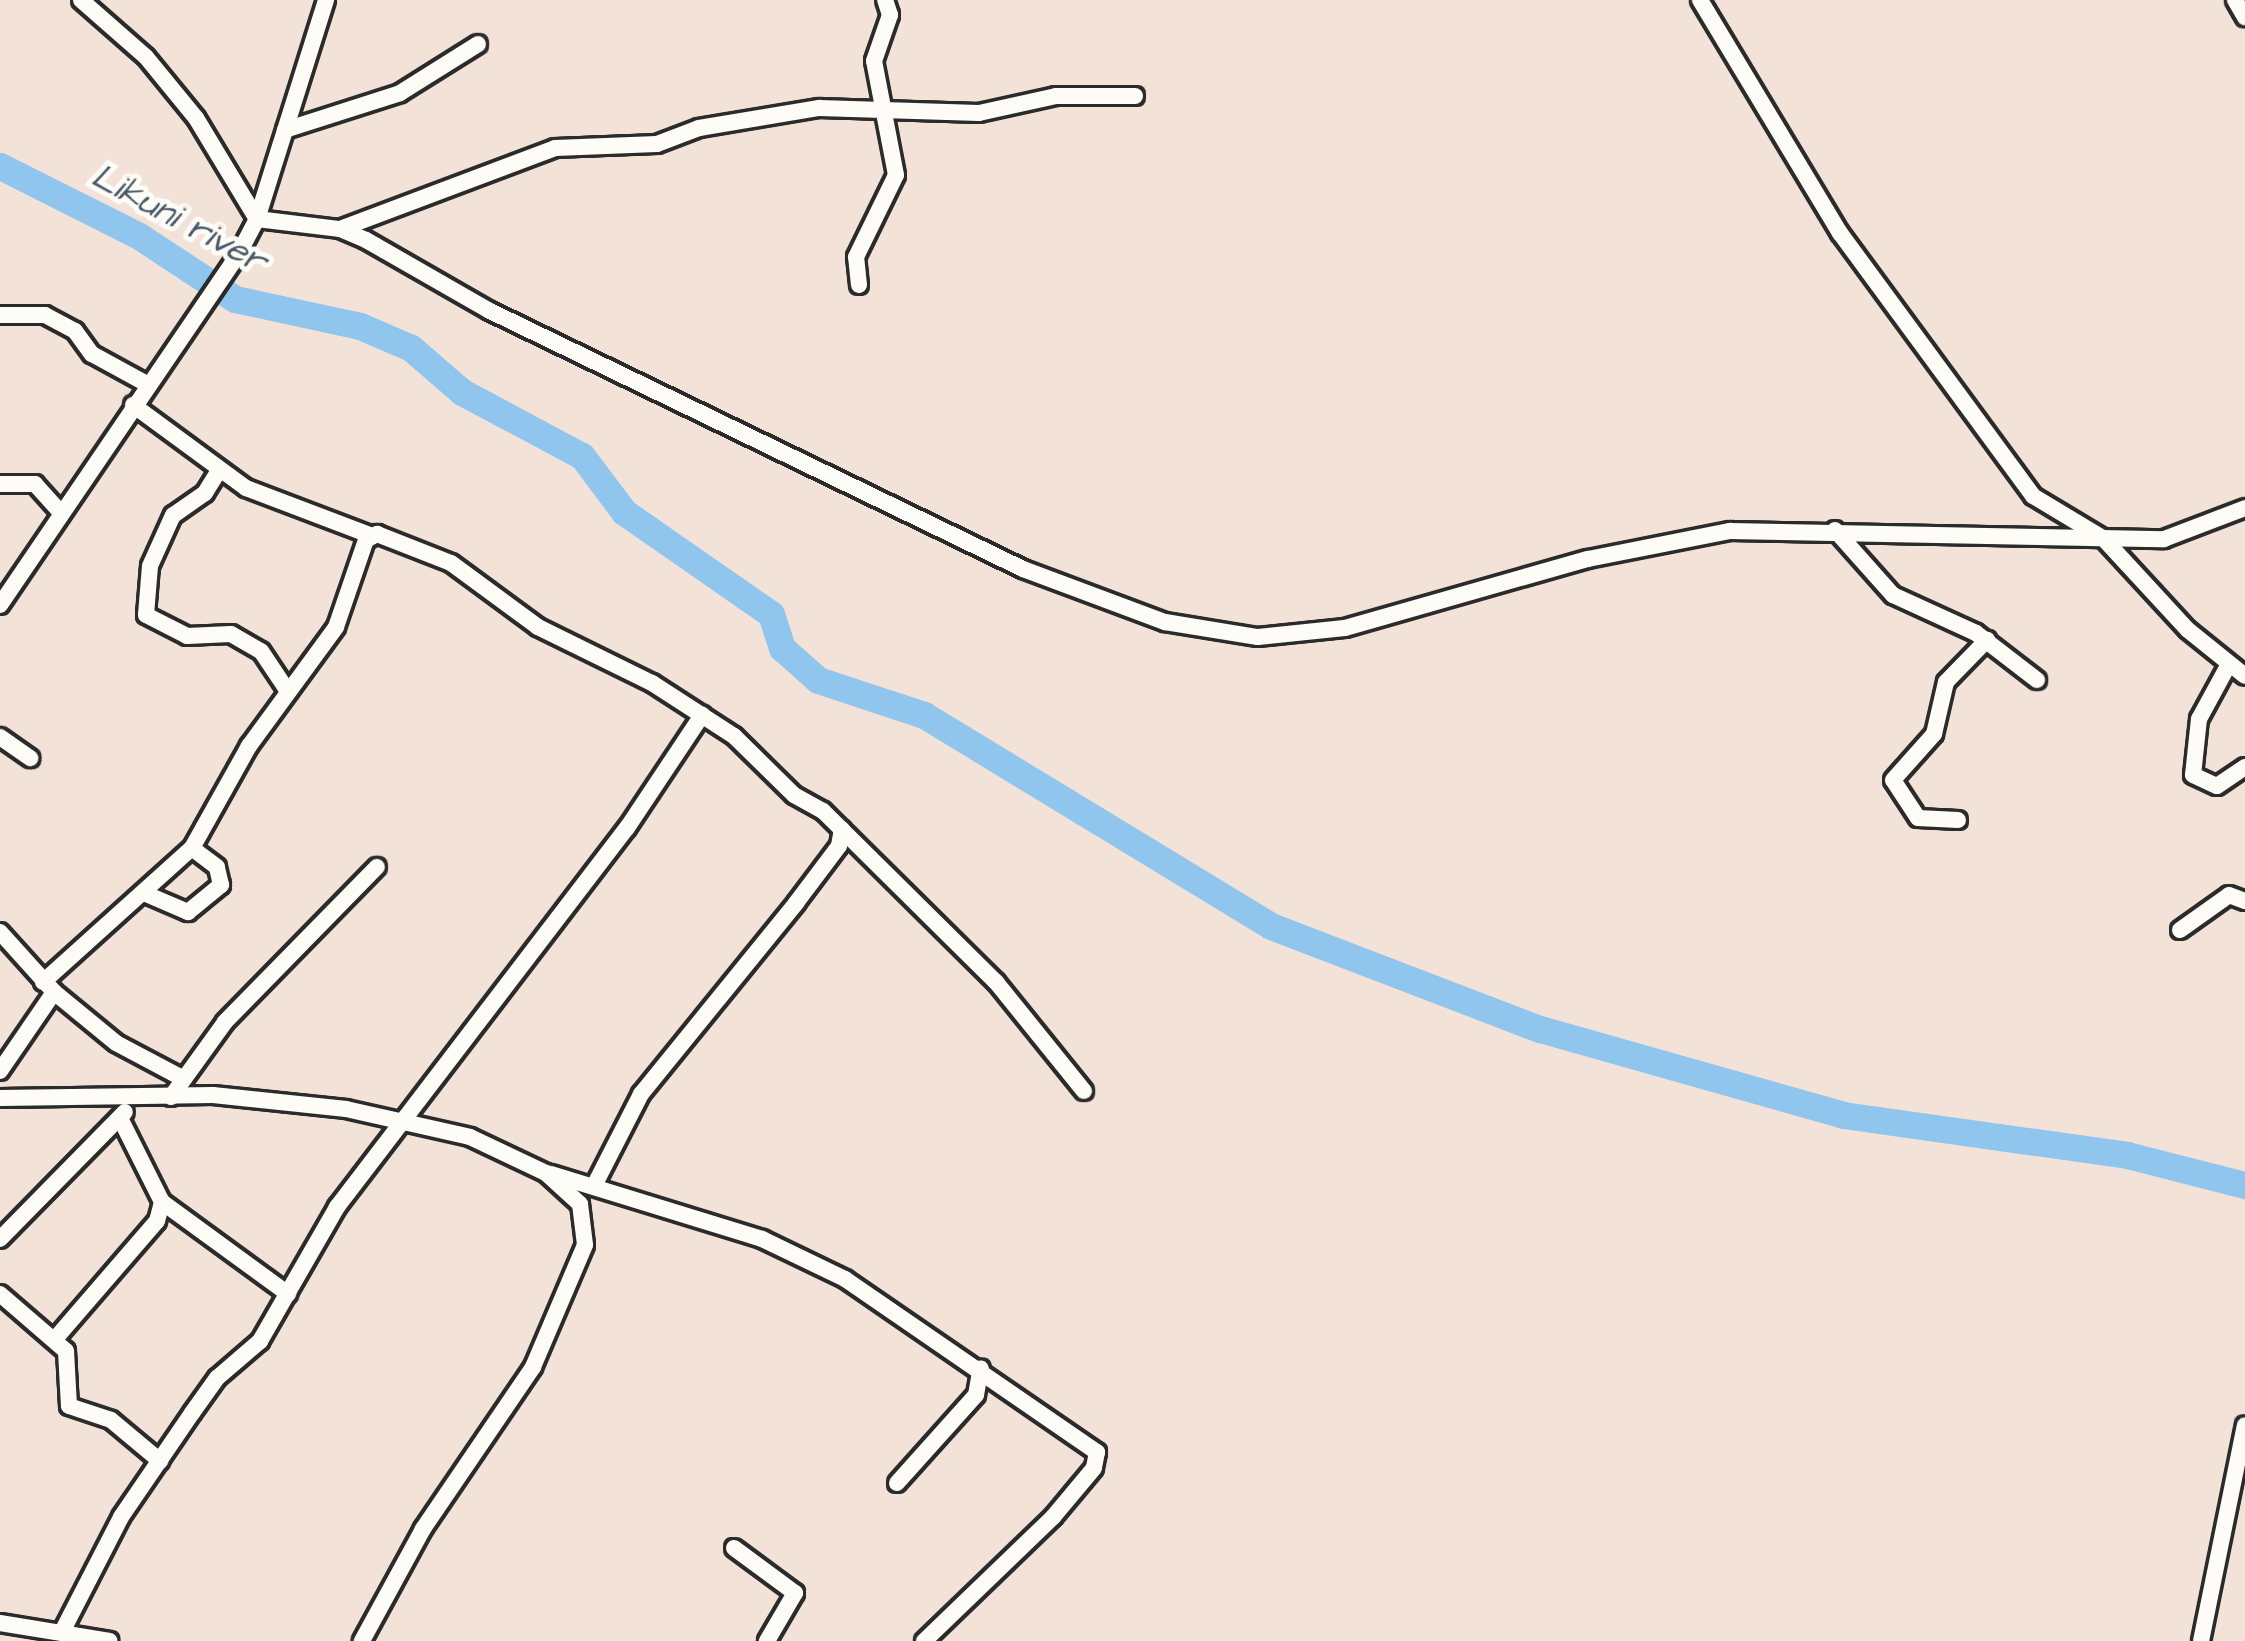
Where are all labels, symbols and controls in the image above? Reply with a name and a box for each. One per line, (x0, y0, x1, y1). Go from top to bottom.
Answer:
water label: Likuni river (84, 155, 274, 283)

